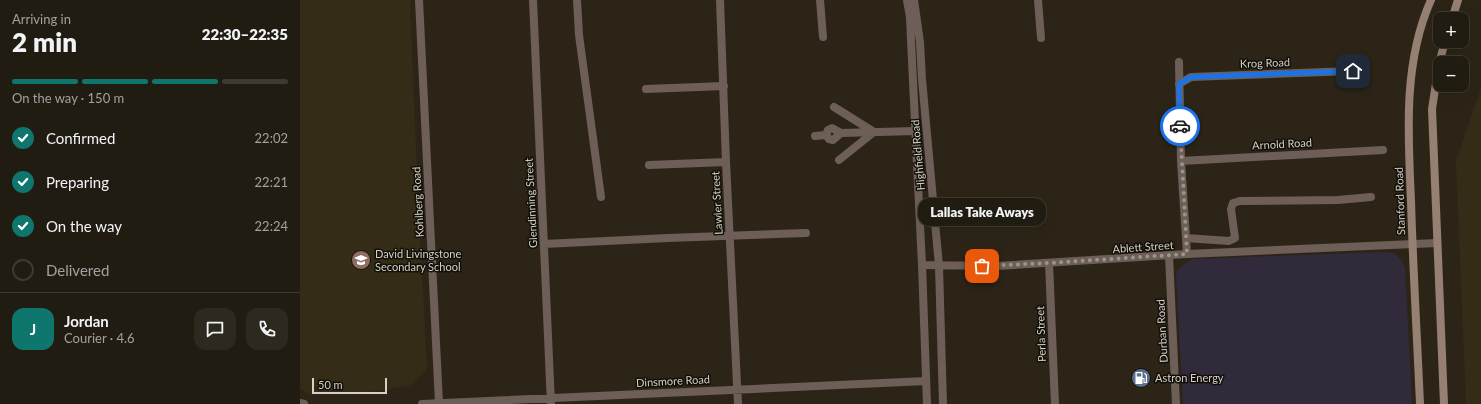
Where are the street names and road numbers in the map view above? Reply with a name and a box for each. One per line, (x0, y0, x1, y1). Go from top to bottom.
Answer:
street label: Krog Road (1240, 55, 1290, 70)
street label: Highfield Road (908, 119, 927, 191)
street label: Arnold Road (1252, 135, 1312, 152)
street label: Glendinning Street (522, 158, 539, 248)
street label: Kohlberg Road (409, 166, 426, 238)
street label: Stanford Road (1392, 167, 1407, 235)
street label: Lawler Street (708, 171, 725, 235)
street label: Ablett Street (1112, 238, 1174, 255)
street label: Durban Road (1153, 299, 1170, 363)
street label: Perla Street (1033, 306, 1048, 362)
street label: Dinsmore Road (636, 372, 710, 389)

